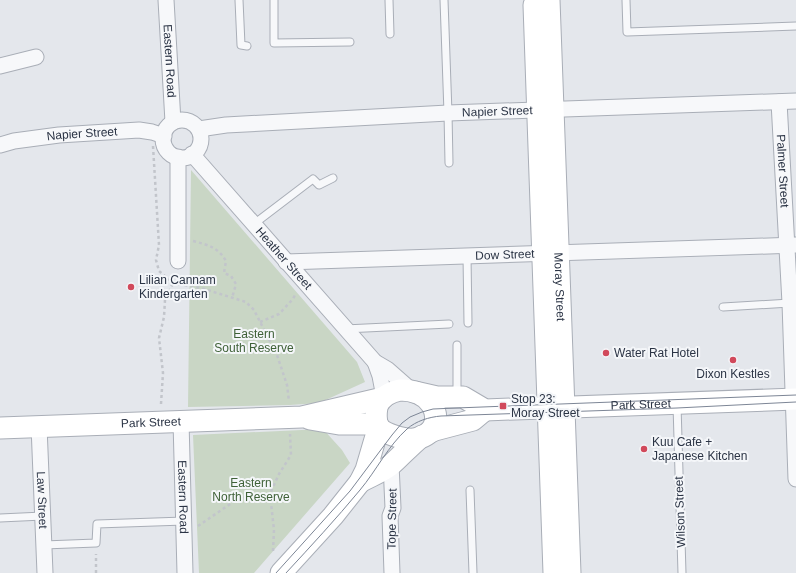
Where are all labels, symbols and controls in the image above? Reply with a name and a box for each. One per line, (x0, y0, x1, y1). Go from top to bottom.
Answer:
street label: Eastern Road (160, 24, 179, 98)
street label: Napier Street (462, 103, 534, 120)
street label: Napier Street (46, 124, 118, 144)
street label: Palmer Street (774, 134, 792, 209)
street label: Heather Street (253, 224, 315, 293)
street label: Dow Street (475, 247, 535, 263)
street label: Moray Street (551, 252, 568, 322)
place label: Lilian Cannam Kindergarten (139, 273, 216, 301)
marker: Lilian Cannam Kindergarten (126, 282, 136, 292)
park label: Eastern South Reserve (214, 327, 294, 355)
place label: Water Rat Hotel (614, 346, 699, 360)
marker: Water Rat Hotel (601, 348, 611, 358)
marker: Dixon Kestles (728, 355, 738, 365)
place label: Dixon Kestles (696, 367, 770, 381)
place label: Stop 23: Moray Street (511, 392, 580, 420)
street label: Park Street (610, 396, 672, 413)
marker: Stop 23: Moray Street (498, 401, 508, 411)
street label: Park Street (121, 414, 182, 431)
place label: Kuu Cafe + Japanese Kitchen (652, 435, 747, 463)
marker: Kuu Cafe + Japanese Kitchen (639, 444, 649, 454)
street label: Eastern Road (175, 460, 191, 534)
street label: Law Street (34, 471, 50, 530)
street label: Wilson Street (672, 475, 688, 548)
park label: Eastern North Reserve (212, 476, 290, 504)
street label: Tope Street (384, 488, 400, 550)

